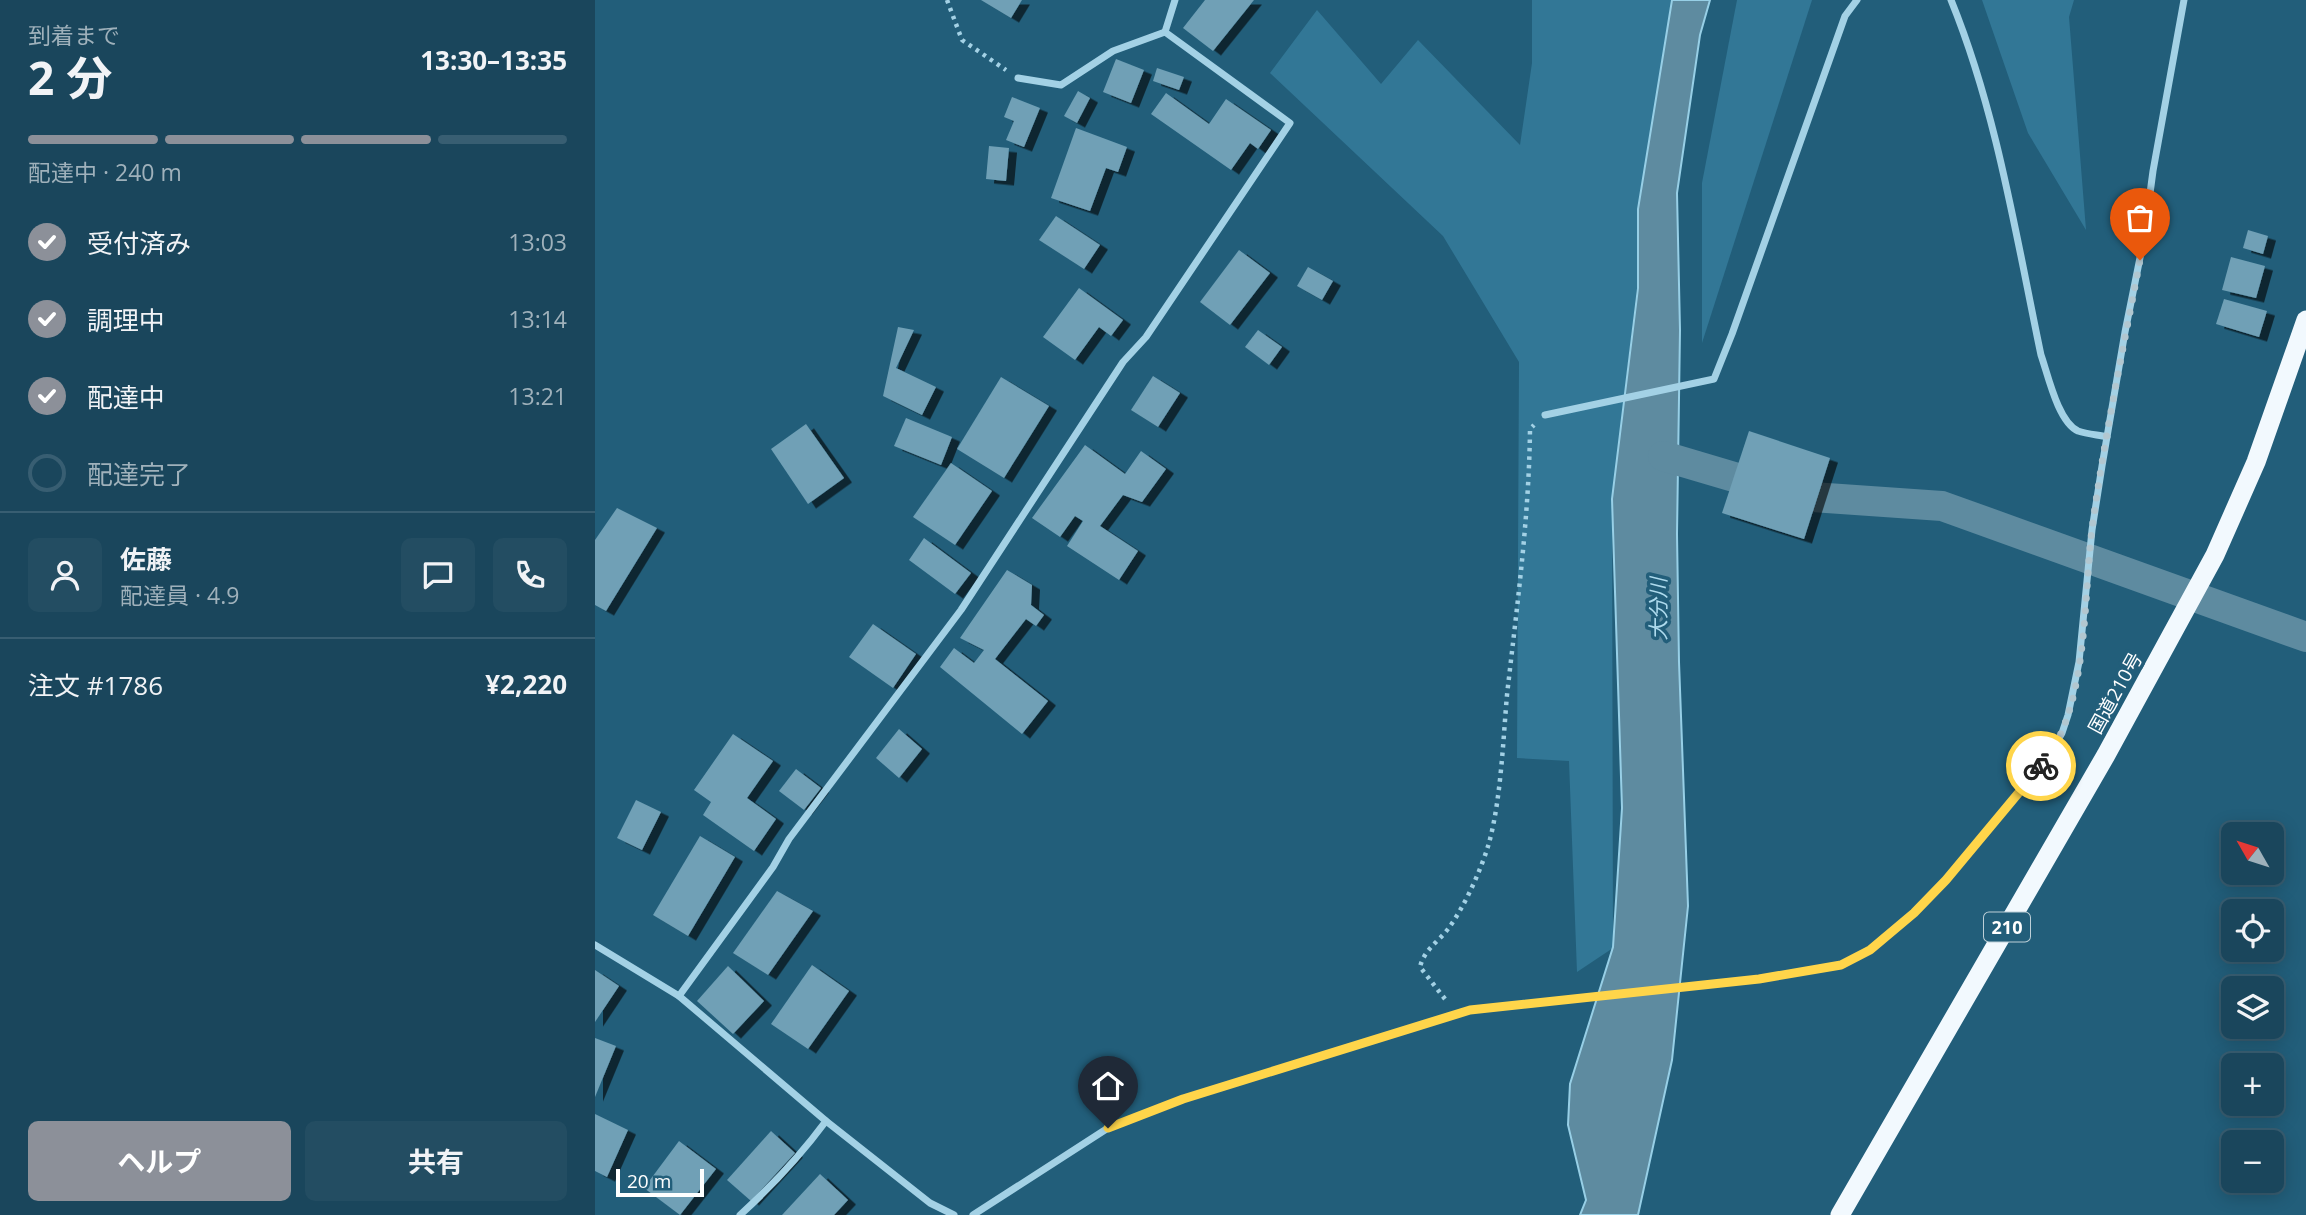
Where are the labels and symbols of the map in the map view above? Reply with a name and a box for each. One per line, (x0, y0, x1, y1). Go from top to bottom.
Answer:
pin (2110, 188, 2170, 260)
water label: 大分川 (1644, 576, 1672, 641)
street label: 国道210号 (2082, 648, 2148, 738)
courier (2006, 731, 2076, 801)
north arrow (2221, 822, 2284, 886)
road number: 210 (1984, 912, 2030, 942)
pin (1078, 1056, 1138, 1128)
scale bar (616, 1166, 703, 1198)

